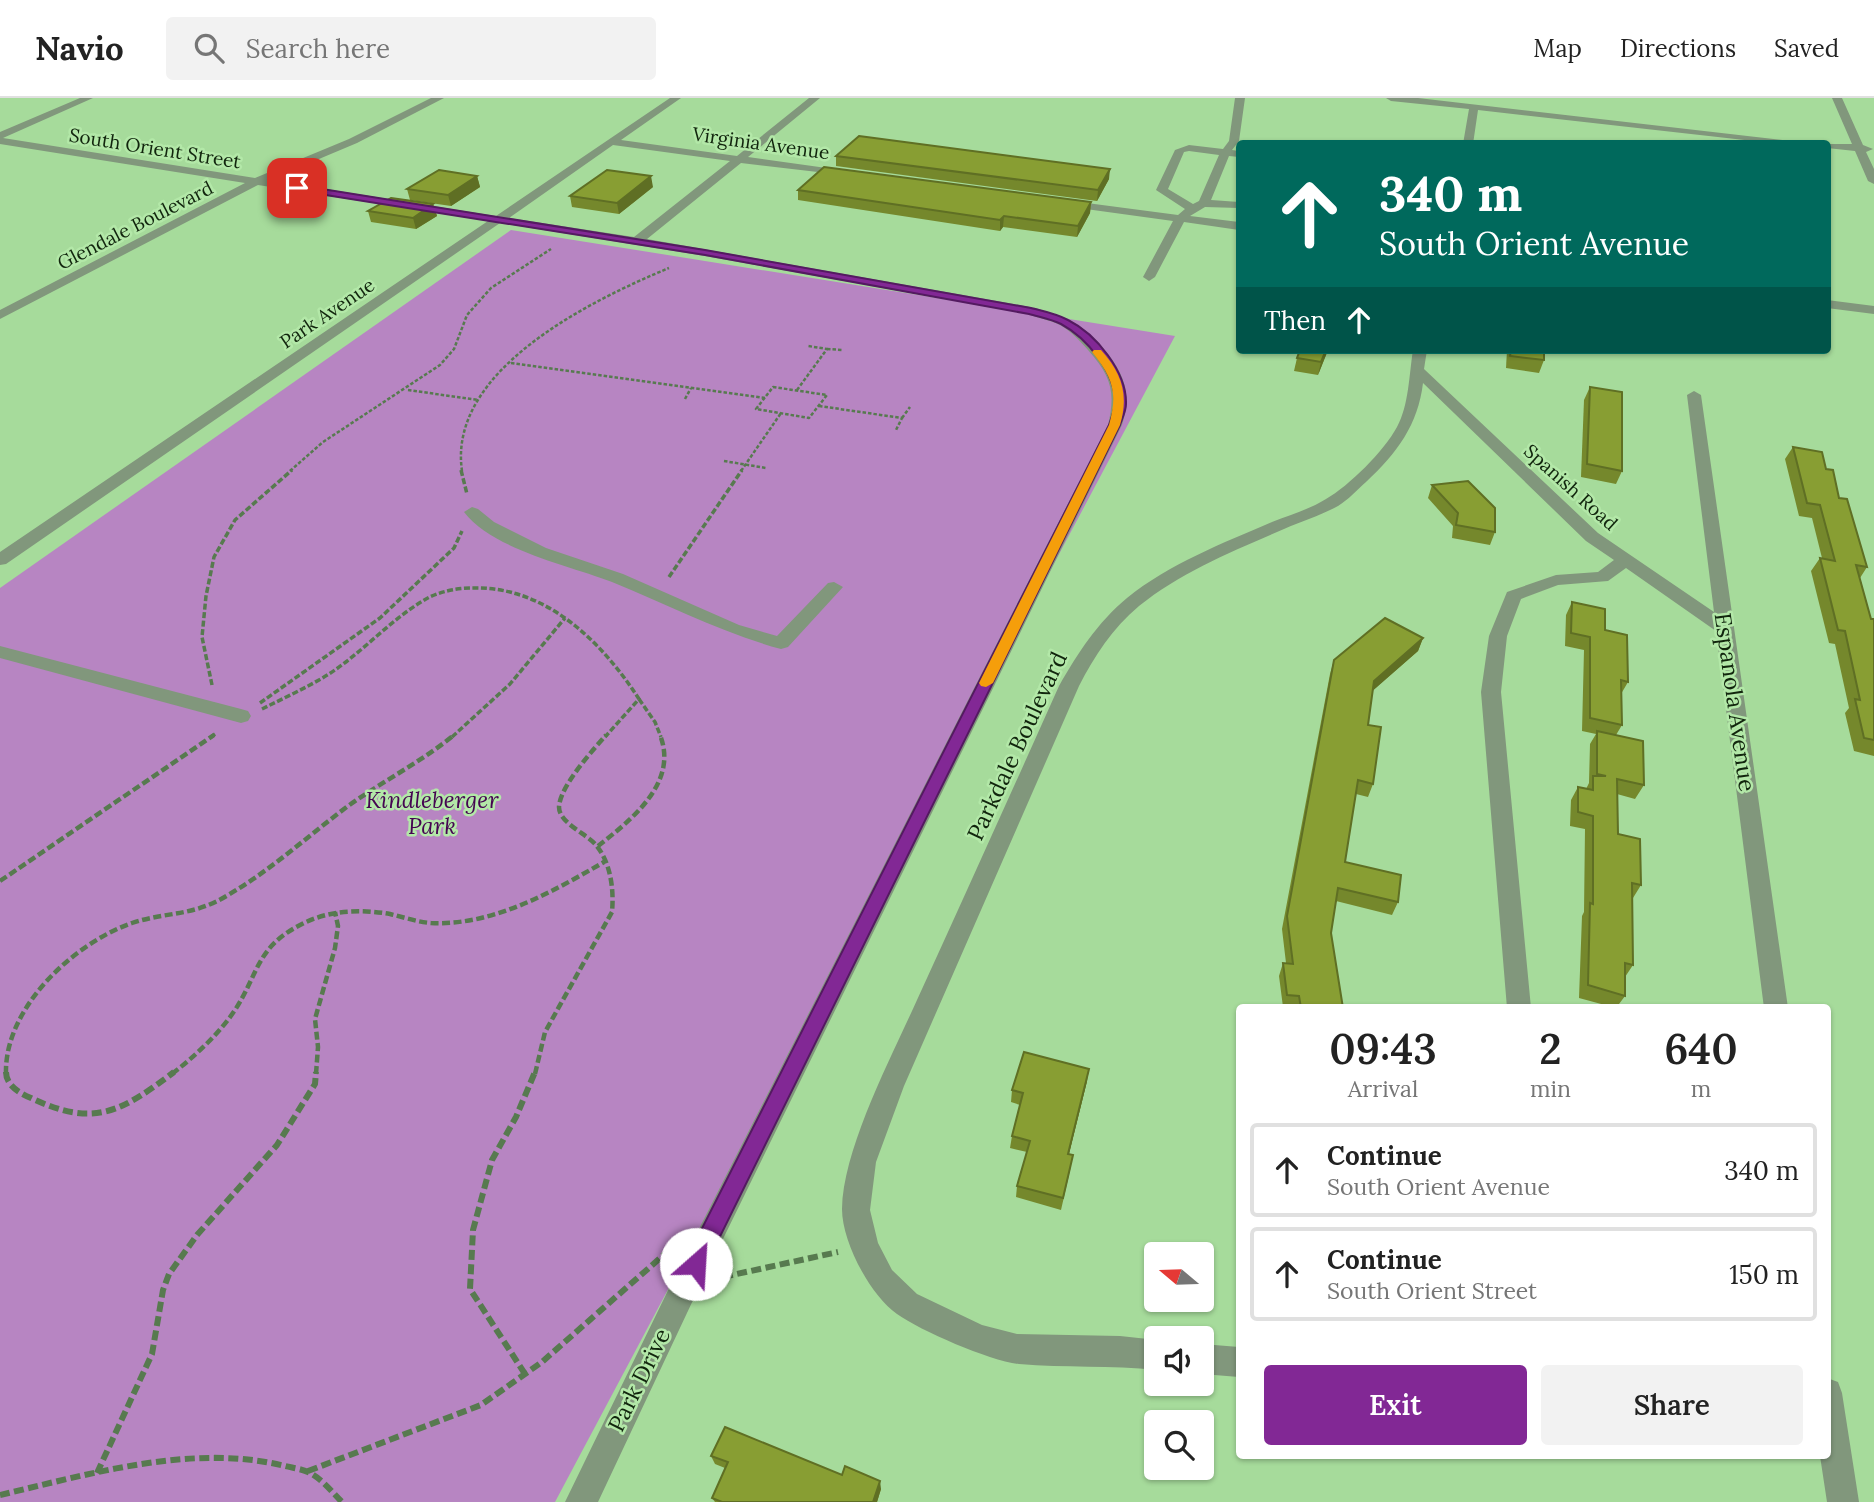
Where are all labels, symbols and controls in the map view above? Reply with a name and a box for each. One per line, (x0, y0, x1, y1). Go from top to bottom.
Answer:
search box (166, 17, 656, 80)
text: Navio (35, 27, 124, 69)
icon: search (190, 29, 228, 67)
text: Search here (246, 32, 390, 65)
text: Map (1533, 33, 1582, 64)
text: Directions (1620, 33, 1736, 64)
text: Saved (1774, 33, 1839, 64)
street label: Virginia Avenue (690, 121, 831, 164)
street label: South Orient Street (67, 123, 243, 174)
pin (267, 158, 327, 218)
text: 340 m (1379, 162, 1522, 224)
icon: ahead (1264, 168, 1355, 259)
icon: arrive (278, 169, 316, 207)
street label: Glendale Boulevard (53, 175, 217, 275)
text: South Orient Avenue (1379, 223, 1689, 264)
street label: Park Avenue (275, 273, 379, 353)
icon: ahead (1340, 301, 1378, 339)
text: Then (1264, 304, 1326, 337)
street label: Spanish Road (1519, 439, 1623, 535)
street label: Espanola Avenue (1709, 611, 1762, 793)
street label: Parkdale Boulevard (960, 647, 1073, 845)
park label: Kindleberger Park (365, 785, 499, 840)
text: 09:43 (1329, 1022, 1437, 1076)
text: 2 (1539, 1022, 1562, 1076)
text: 640 (1664, 1022, 1738, 1076)
text: Arrival (1348, 1074, 1418, 1103)
text: min (1530, 1074, 1571, 1103)
text: m (1691, 1074, 1711, 1103)
text: Continue (1327, 1139, 1442, 1172)
icon: ahead (1268, 1151, 1306, 1189)
text: 340 m (1724, 1154, 1799, 1187)
text: South Orient Avenue (1327, 1172, 1550, 1201)
position arrow (659, 1227, 733, 1301)
north arrow (1144, 1242, 1214, 1312)
map controls (1144, 1242, 1214, 1480)
text: Continue (1327, 1243, 1442, 1276)
icon: ahead (1268, 1255, 1306, 1293)
text: 150 m (1729, 1258, 1799, 1291)
text: South Orient Street (1327, 1276, 1537, 1305)
street label: Park Drive (601, 1323, 676, 1436)
button: sound (1144, 1326, 1214, 1396)
button: Exit (1264, 1365, 1527, 1445)
button: Share (1541, 1365, 1803, 1445)
button: search (1144, 1410, 1214, 1480)

